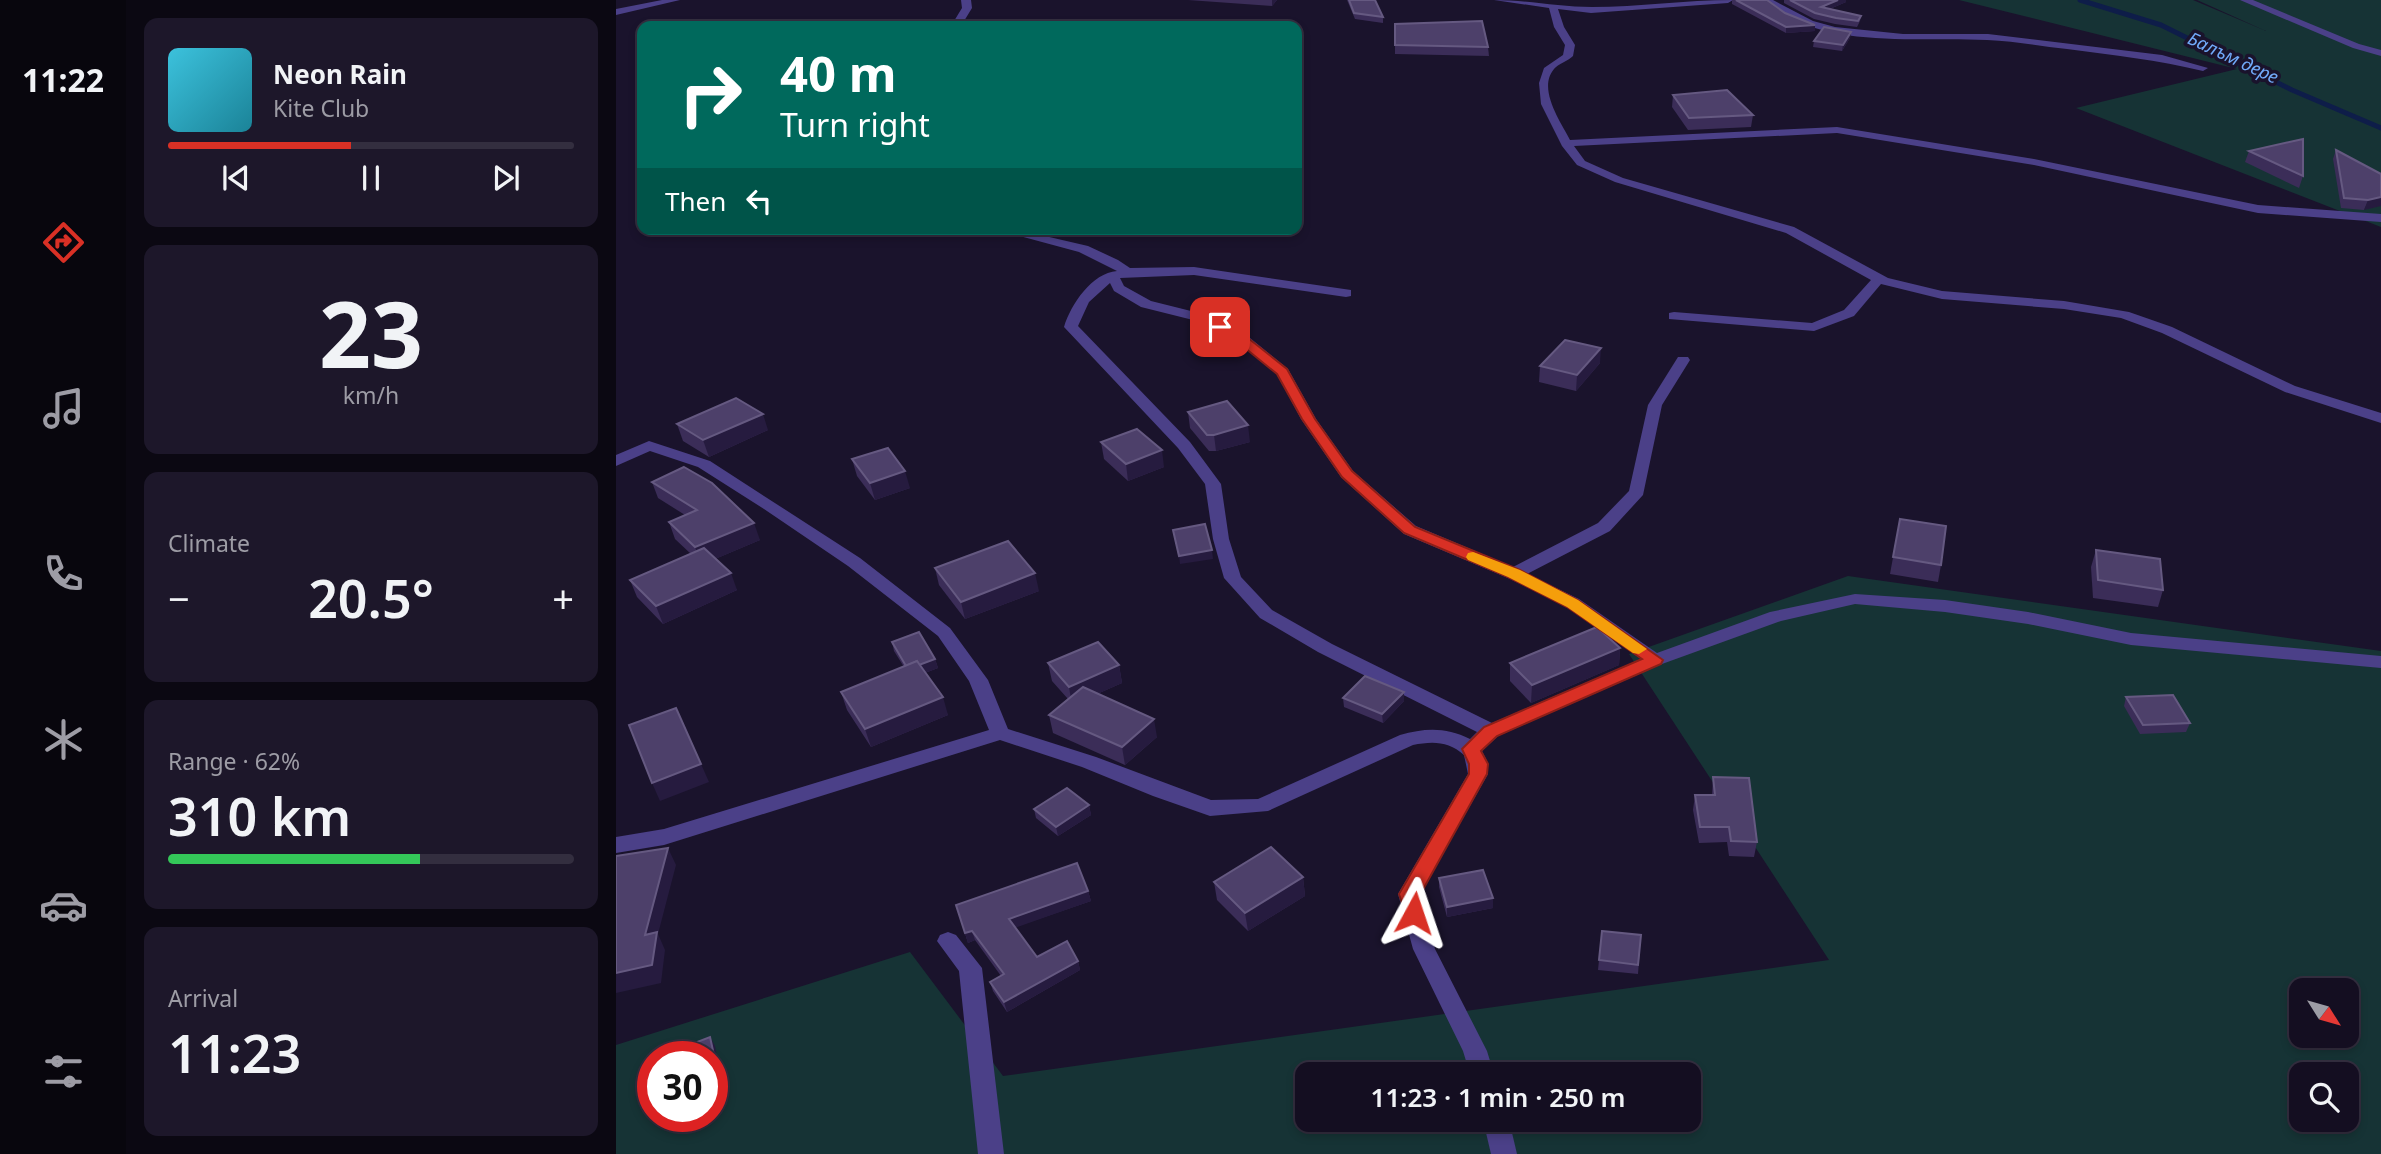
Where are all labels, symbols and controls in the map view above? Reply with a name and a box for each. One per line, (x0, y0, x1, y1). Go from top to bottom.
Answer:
water label: Балъм дере (2184, 26, 2283, 89)
text: 40 m (780, 40, 897, 106)
icon: right (665, 49, 756, 140)
text: Neon Rain (273, 56, 407, 92)
text: 11:22 (22, 58, 104, 101)
text: Kite Club (273, 92, 369, 124)
text: Turn right (780, 103, 930, 146)
icon: previous (217, 159, 255, 197)
icon: pause (352, 159, 390, 197)
icon: next (487, 159, 525, 197)
icon: left (740, 182, 778, 220)
text: Then (665, 183, 726, 219)
icon: directions (39, 218, 88, 267)
text: 23 (319, 271, 423, 395)
pin (1190, 297, 1250, 357)
icon: arrive (1201, 308, 1239, 346)
text: km/h (343, 379, 399, 411)
icon: music (39, 384, 88, 433)
text: Climate (168, 527, 250, 559)
icon: phone (39, 549, 88, 598)
text: 20.5° (308, 562, 434, 633)
text: − (168, 572, 190, 624)
text: + (552, 572, 574, 624)
icon: climate (39, 715, 88, 764)
text: Range · 62% (168, 745, 300, 777)
text: 310 km (168, 780, 351, 851)
position arrow (1377, 876, 1451, 950)
icon: car (39, 881, 88, 930)
north arrow (2289, 978, 2359, 1048)
map controls (2289, 978, 2359, 1132)
text: Arrival (168, 982, 238, 1014)
text: 11:23 (168, 1017, 301, 1088)
speed limit sign: 30 (637, 1041, 728, 1132)
icon: filters (39, 1047, 88, 1096)
button: search (2289, 1062, 2359, 1132)
text: 11:23 · 1 min · 250 m (1371, 1079, 1625, 1115)

